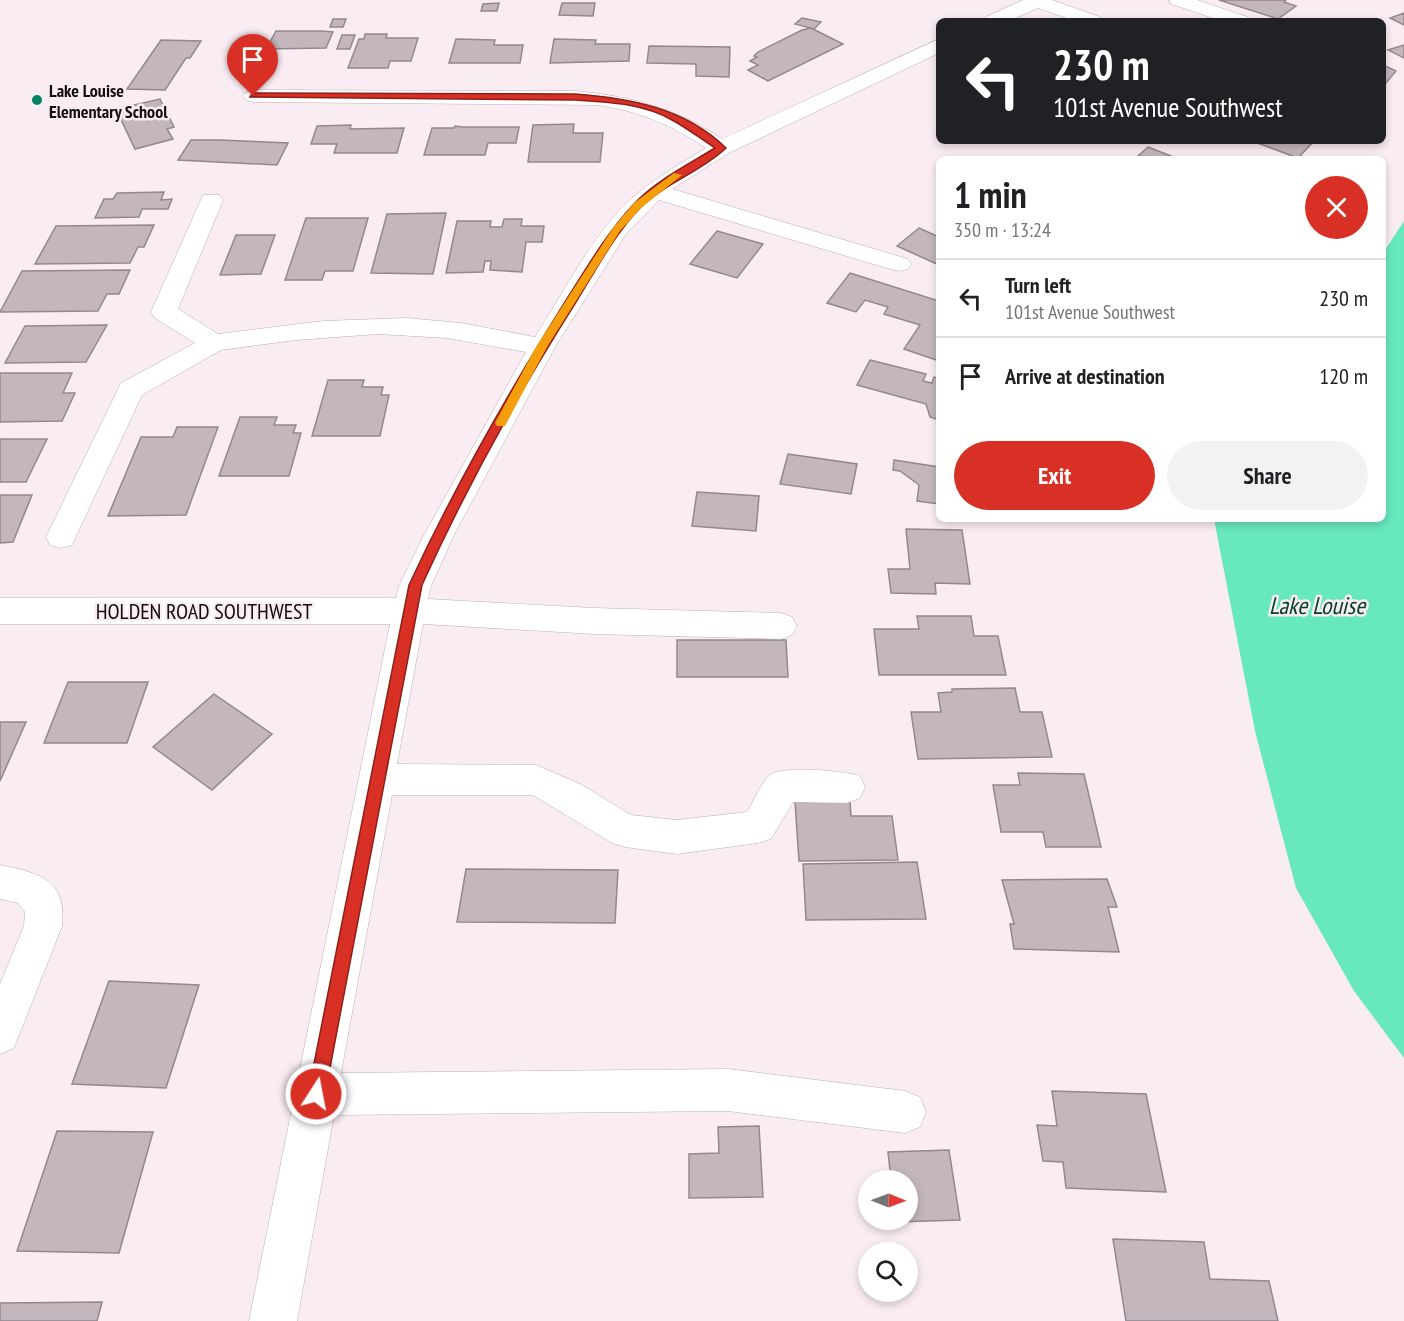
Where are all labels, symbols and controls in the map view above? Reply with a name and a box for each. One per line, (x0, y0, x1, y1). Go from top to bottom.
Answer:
pin (227, 34, 278, 96)
text: 230 m (1053, 37, 1150, 92)
icon: left (954, 42, 1032, 120)
icon: arrive (236, 43, 269, 76)
place label: Lake Louise Elementary School (49, 79, 168, 123)
text: 101st Avenue Southwest (1053, 90, 1283, 124)
marker: Lake Louise Elementary School (30, 93, 44, 107)
text: 1 min (954, 171, 1027, 218)
button: close (1305, 176, 1368, 239)
text: 350 m · 13:24 (954, 217, 1051, 243)
text: Turn left (1005, 271, 1071, 299)
icon: left (954, 282, 987, 315)
text: 230 m (1319, 284, 1368, 312)
text: 101st Avenue Southwest (1005, 299, 1175, 325)
icon: arrive (954, 360, 987, 393)
text: Arrive at destination (1005, 362, 1165, 390)
text: 120 m (1319, 362, 1368, 390)
button: Exit (954, 441, 1155, 510)
button: Share (1167, 441, 1368, 510)
water label: Lake Louise (1269, 590, 1367, 621)
street label: HOLDEN ROAD SOUTHWEST (96, 597, 313, 625)
position arrow (284, 1062, 348, 1126)
north arrow (858, 1170, 918, 1230)
map controls (858, 1170, 918, 1302)
button: search (858, 1242, 918, 1302)

